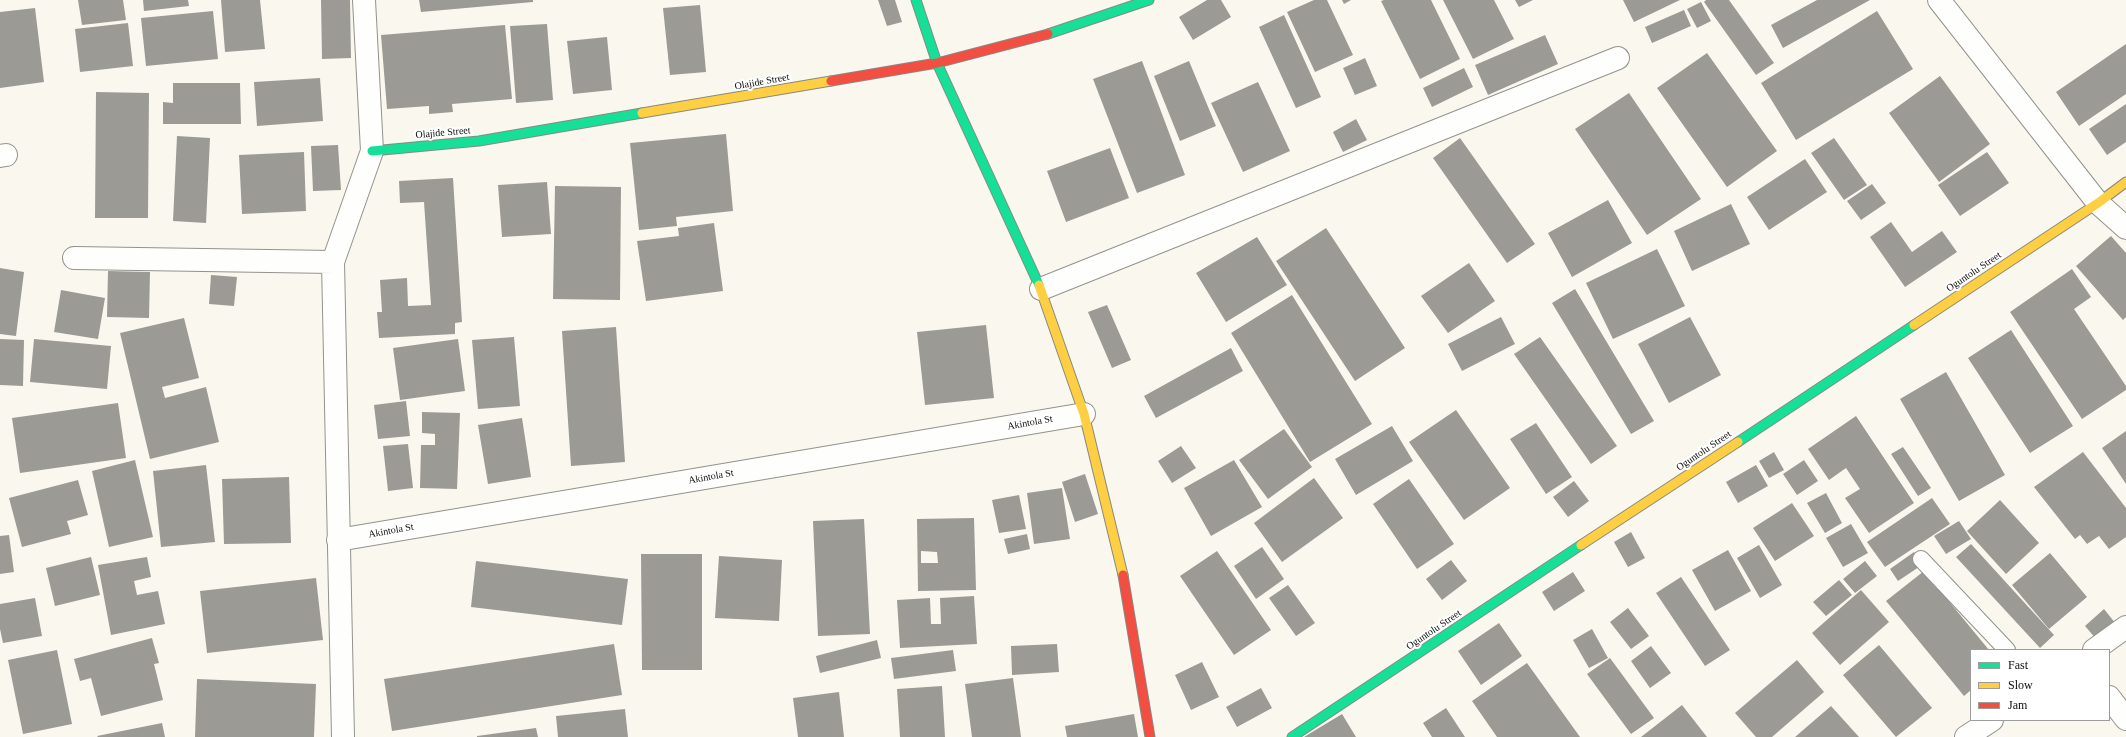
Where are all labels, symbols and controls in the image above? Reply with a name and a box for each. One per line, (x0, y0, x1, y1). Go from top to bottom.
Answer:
street label: Olajide Street (734, 71, 790, 93)
street label: Olajide Street (415, 125, 471, 141)
street label: Oguntolu Street (1944, 249, 2004, 295)
street label: Akintola St (1006, 413, 1054, 433)
street label: Oguntolu Street (1674, 428, 1734, 474)
street label: Akintola St (687, 467, 735, 487)
street label: Akintola St (367, 521, 415, 541)
street label: Oguntolu Street (1404, 607, 1464, 653)
legend (1970, 649, 2110, 721)
text: Fast (2008, 658, 2028, 672)
text: Slow (2008, 678, 2033, 692)
text: Jam (2008, 698, 2027, 712)

